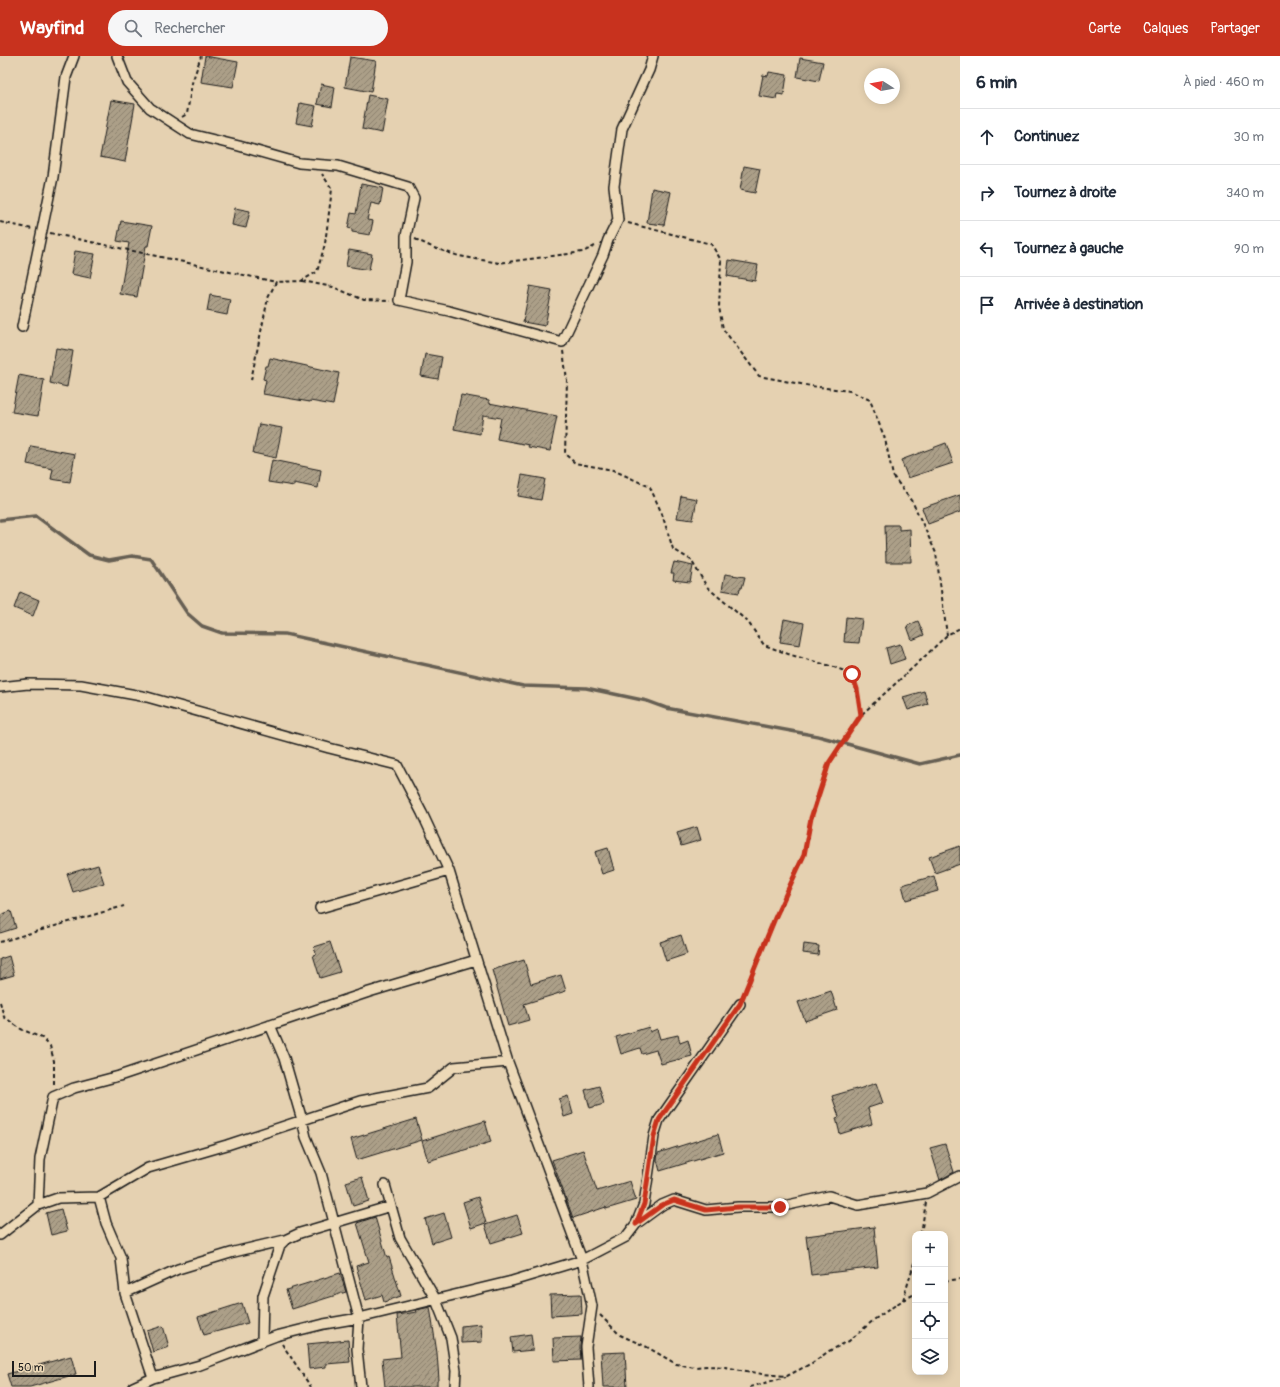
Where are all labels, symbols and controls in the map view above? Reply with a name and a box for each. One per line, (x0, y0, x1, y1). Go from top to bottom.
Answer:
search box (108, 10, 388, 46)
text: Wayfind (20, 16, 84, 40)
icon: search (122, 17, 144, 39)
text: Rechercher (154, 19, 225, 38)
text: Carte (1088, 20, 1121, 37)
text: Calques (1143, 20, 1188, 37)
text: Partager (1210, 20, 1260, 37)
north arrow (864, 68, 900, 104)
text: 6 min (976, 72, 1017, 93)
text: À pied · 460 m (1183, 74, 1264, 90)
icon: ahead (976, 126, 998, 148)
text: Continuez (1014, 127, 1079, 146)
text: 30 m (1234, 129, 1264, 145)
icon: right (976, 182, 998, 204)
text: Tournez à droite (1014, 183, 1116, 202)
text: 340 m (1226, 185, 1264, 201)
icon: left (976, 238, 998, 260)
text: Tournez à gauche (1014, 239, 1124, 258)
text: 90 m (1234, 241, 1264, 257)
icon: arrive (976, 294, 998, 316)
text: Arrivée à destination (1014, 295, 1143, 314)
route start (843, 665, 861, 683)
route end (771, 1198, 789, 1216)
map controls (912, 1231, 948, 1375)
button: + (912, 1231, 948, 1267)
button: − (912, 1267, 948, 1303)
button: locate (912, 1303, 948, 1339)
button: layers (912, 1339, 948, 1375)
scale bar (12, 1359, 96, 1378)
text: 50 m (18, 1361, 44, 1374)

